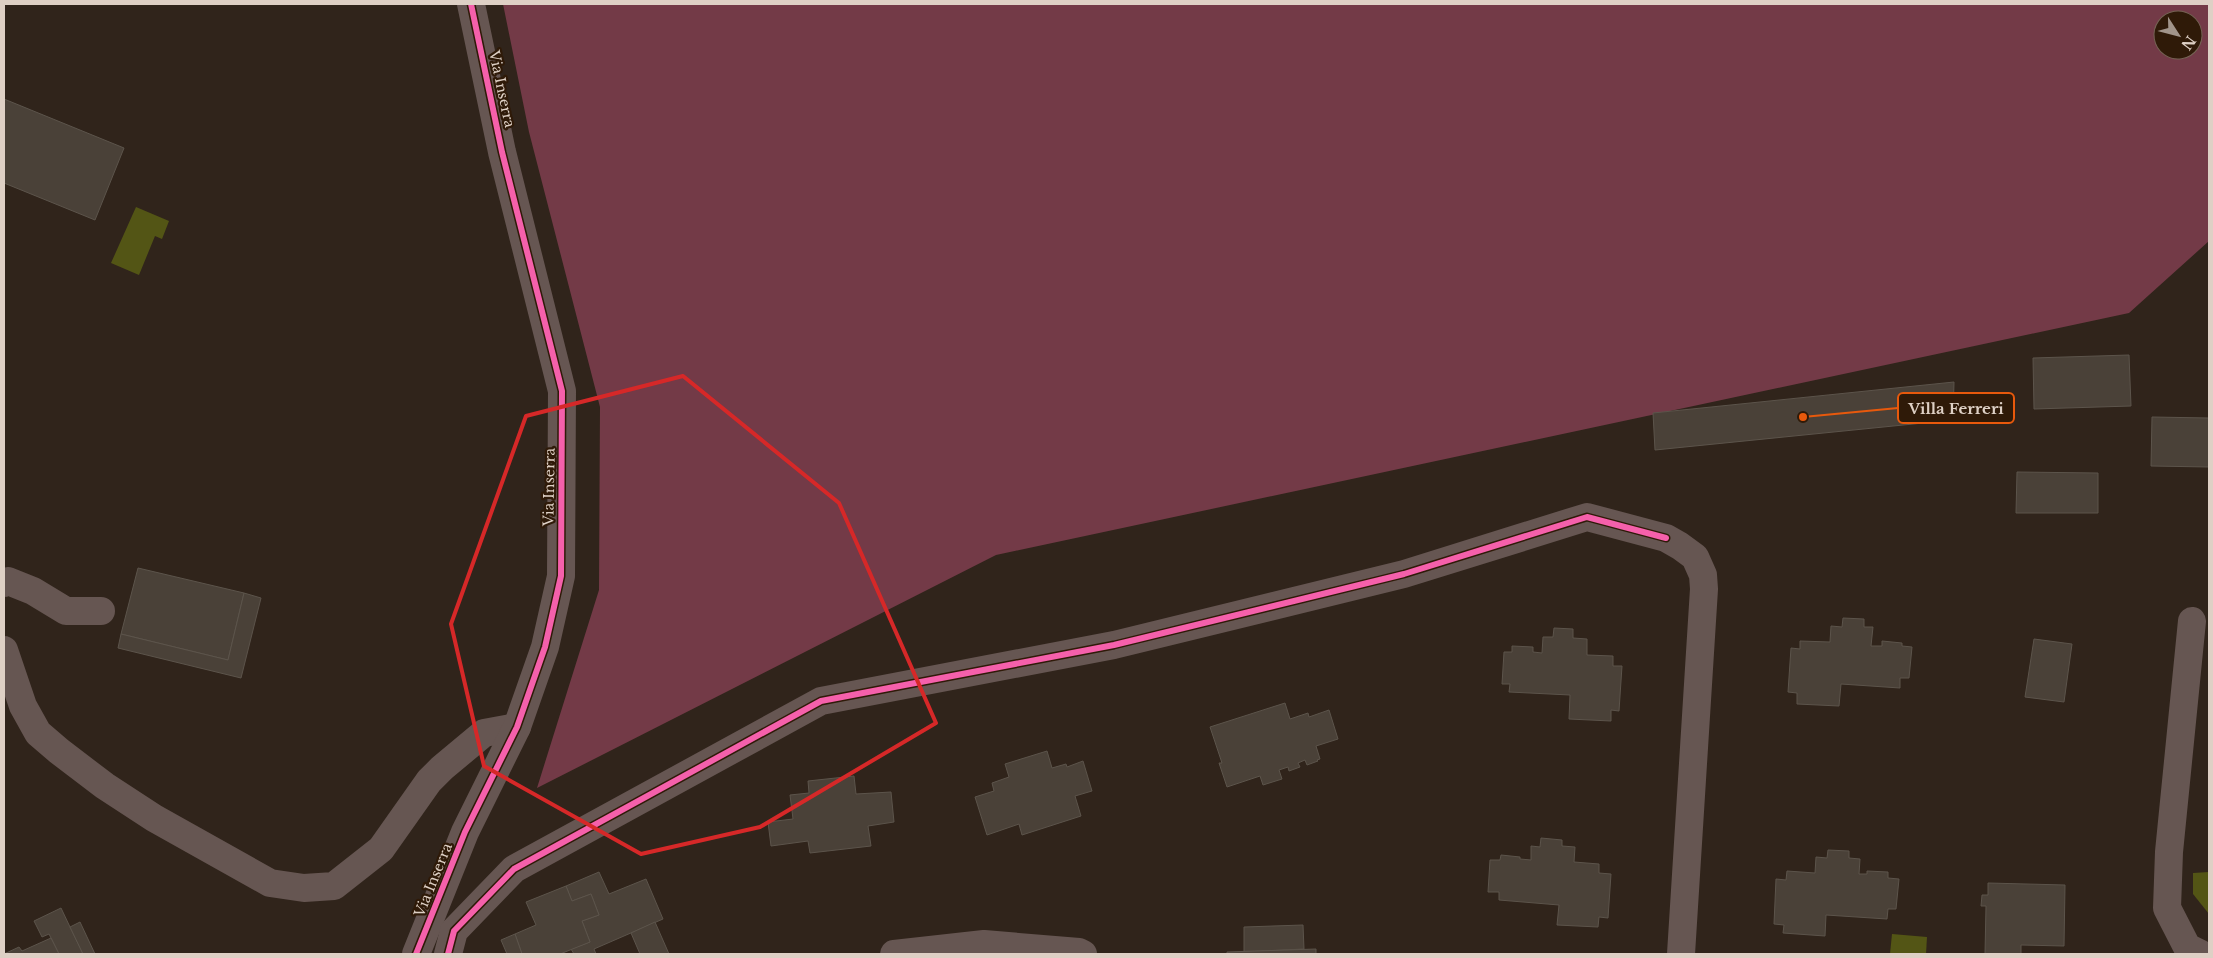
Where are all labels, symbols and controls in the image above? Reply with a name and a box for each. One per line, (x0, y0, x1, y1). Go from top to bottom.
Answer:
north arrow (2153, 10, 2203, 60)
text: N (2177, 32, 2200, 53)
street label: Via Inserra (485, 48, 519, 129)
callout: Villa Ferreri (1898, 393, 2014, 423)
text: Villa Ferreri (1907, 399, 2004, 418)
street label: Via Inserra (539, 448, 559, 527)
street label: Via Inserra (410, 840, 456, 921)

